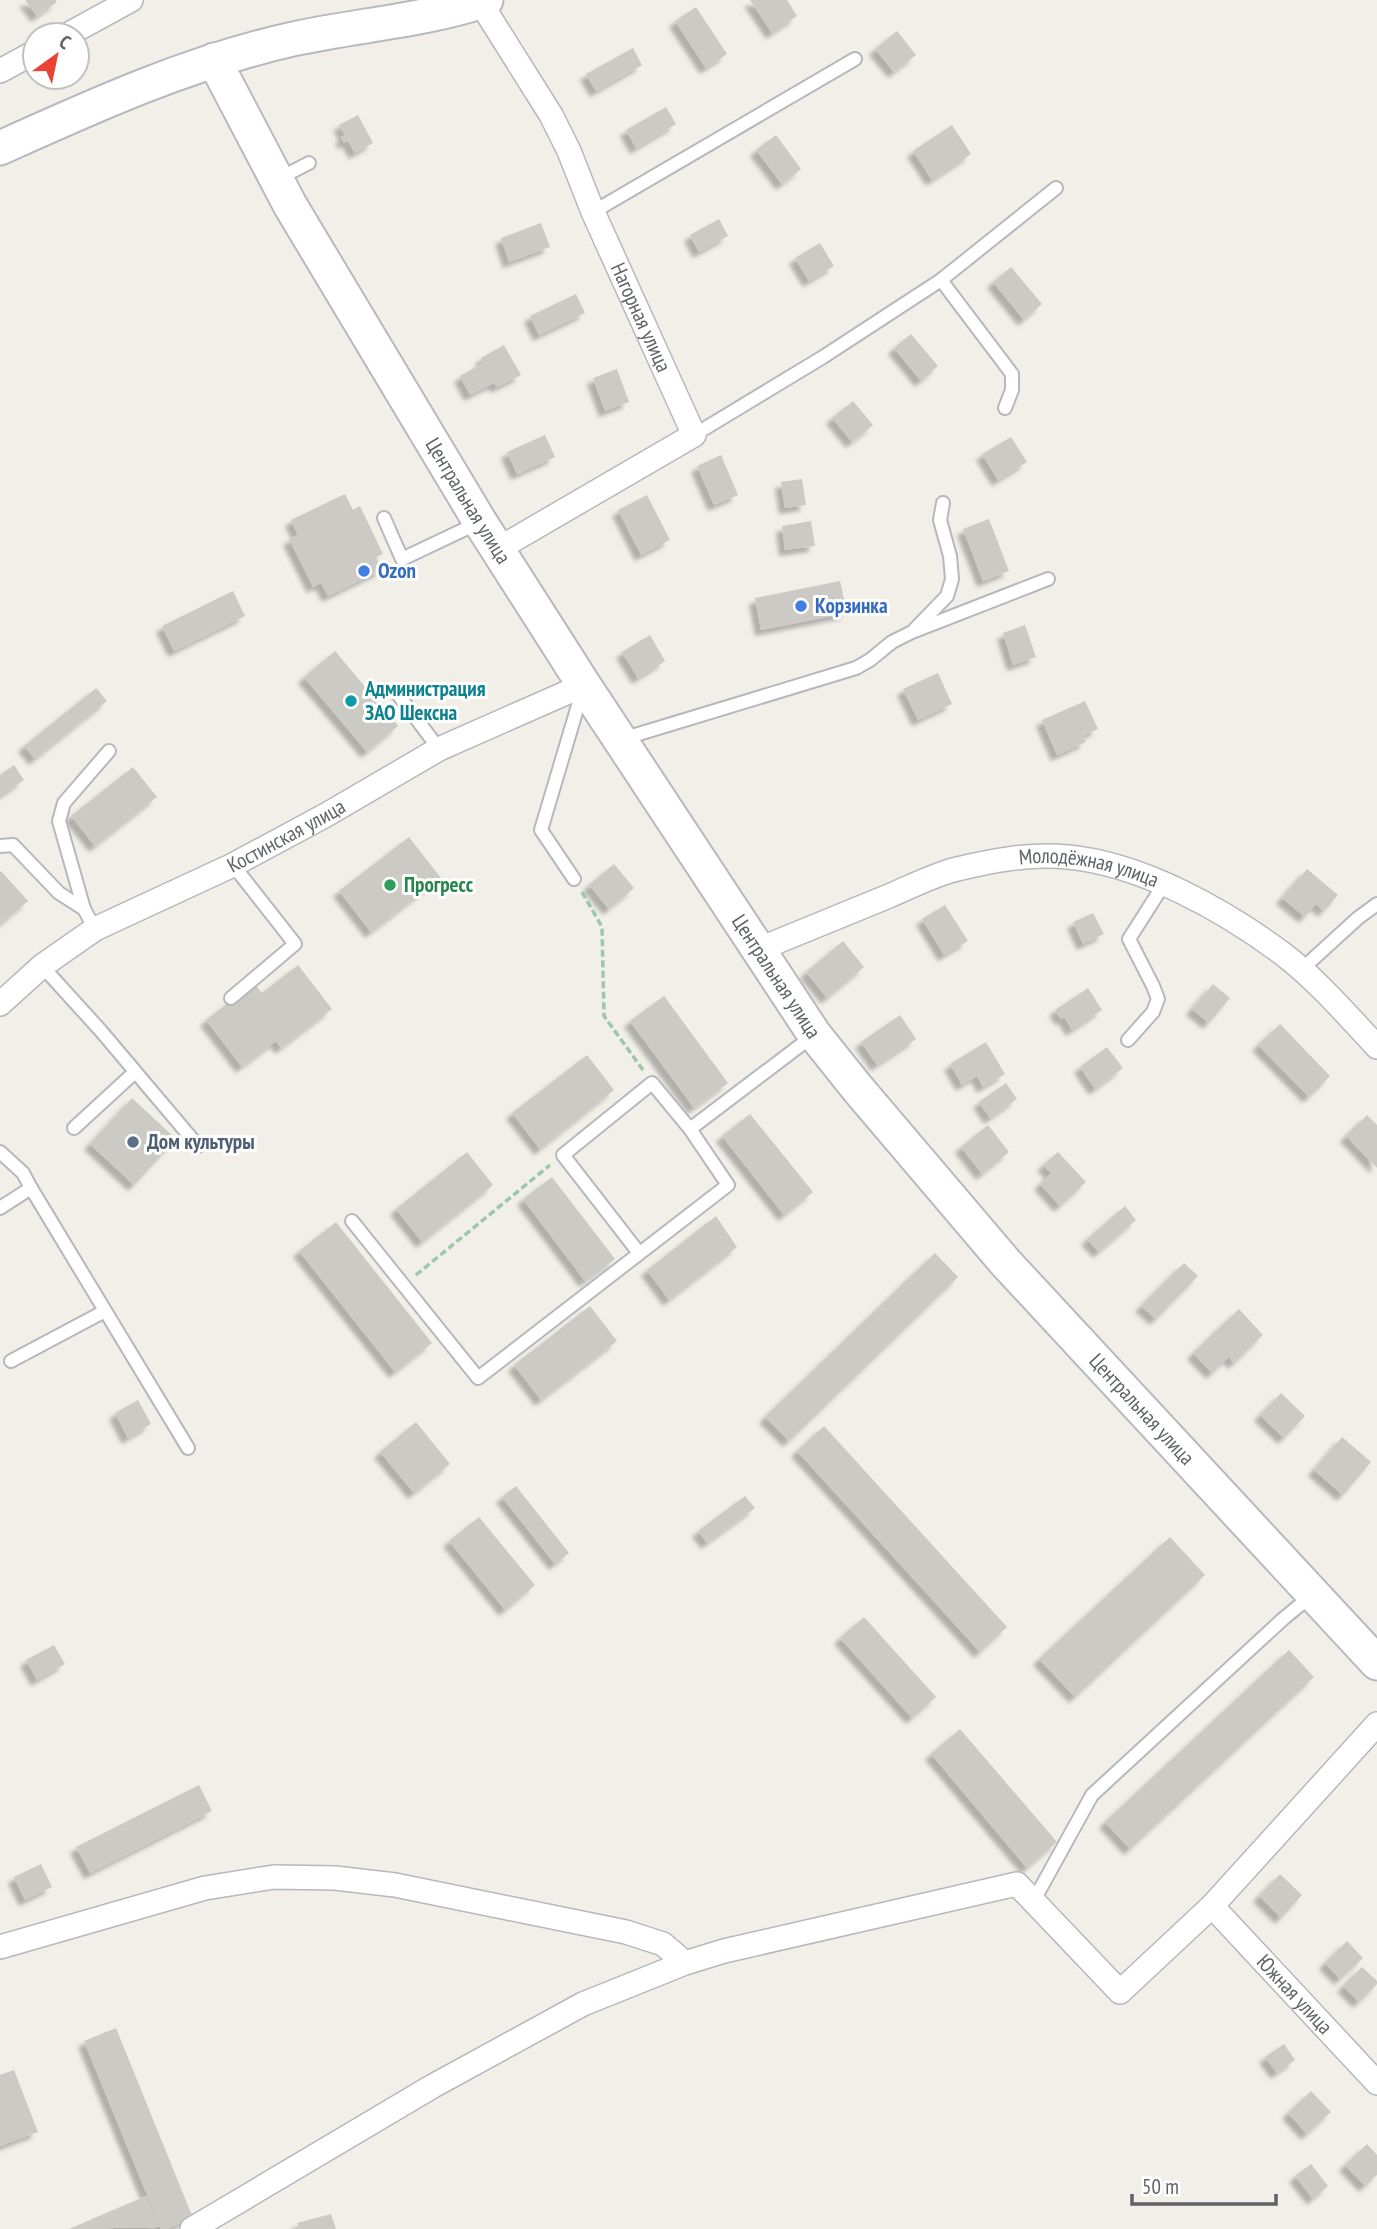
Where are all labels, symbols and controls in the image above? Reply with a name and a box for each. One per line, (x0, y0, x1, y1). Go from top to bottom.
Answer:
north arrow (21, 21, 91, 91)
text: С (55, 29, 76, 54)
street label: Нагорная улица (605, 258, 678, 376)
street label: Центральная улица (420, 433, 517, 569)
place label: Ozon (378, 557, 416, 584)
marker: Ozon (356, 563, 372, 579)
place label: Корзинка (815, 592, 888, 619)
marker: Корзинка (793, 598, 809, 614)
place label: Администрация ЗАО Шексна (364, 675, 486, 726)
marker: Администрация ЗАО Шексна (343, 693, 359, 709)
street label: Костинская улица (222, 793, 350, 879)
street label: Молодёжная улица (1018, 842, 1163, 893)
place label: Прогресс (404, 871, 474, 898)
marker: Прогресс (382, 877, 398, 893)
street label: Центральная улица (726, 909, 827, 1044)
place label: Дом культуры (147, 1128, 255, 1155)
marker: Дом культуры (125, 1134, 141, 1150)
street label: Центральная улица (1084, 1347, 1201, 1471)
street label: Южная улица (1251, 1949, 1339, 2040)
scale bar (1132, 2162, 1276, 2206)
text: 50 m (1142, 2173, 1179, 2200)

